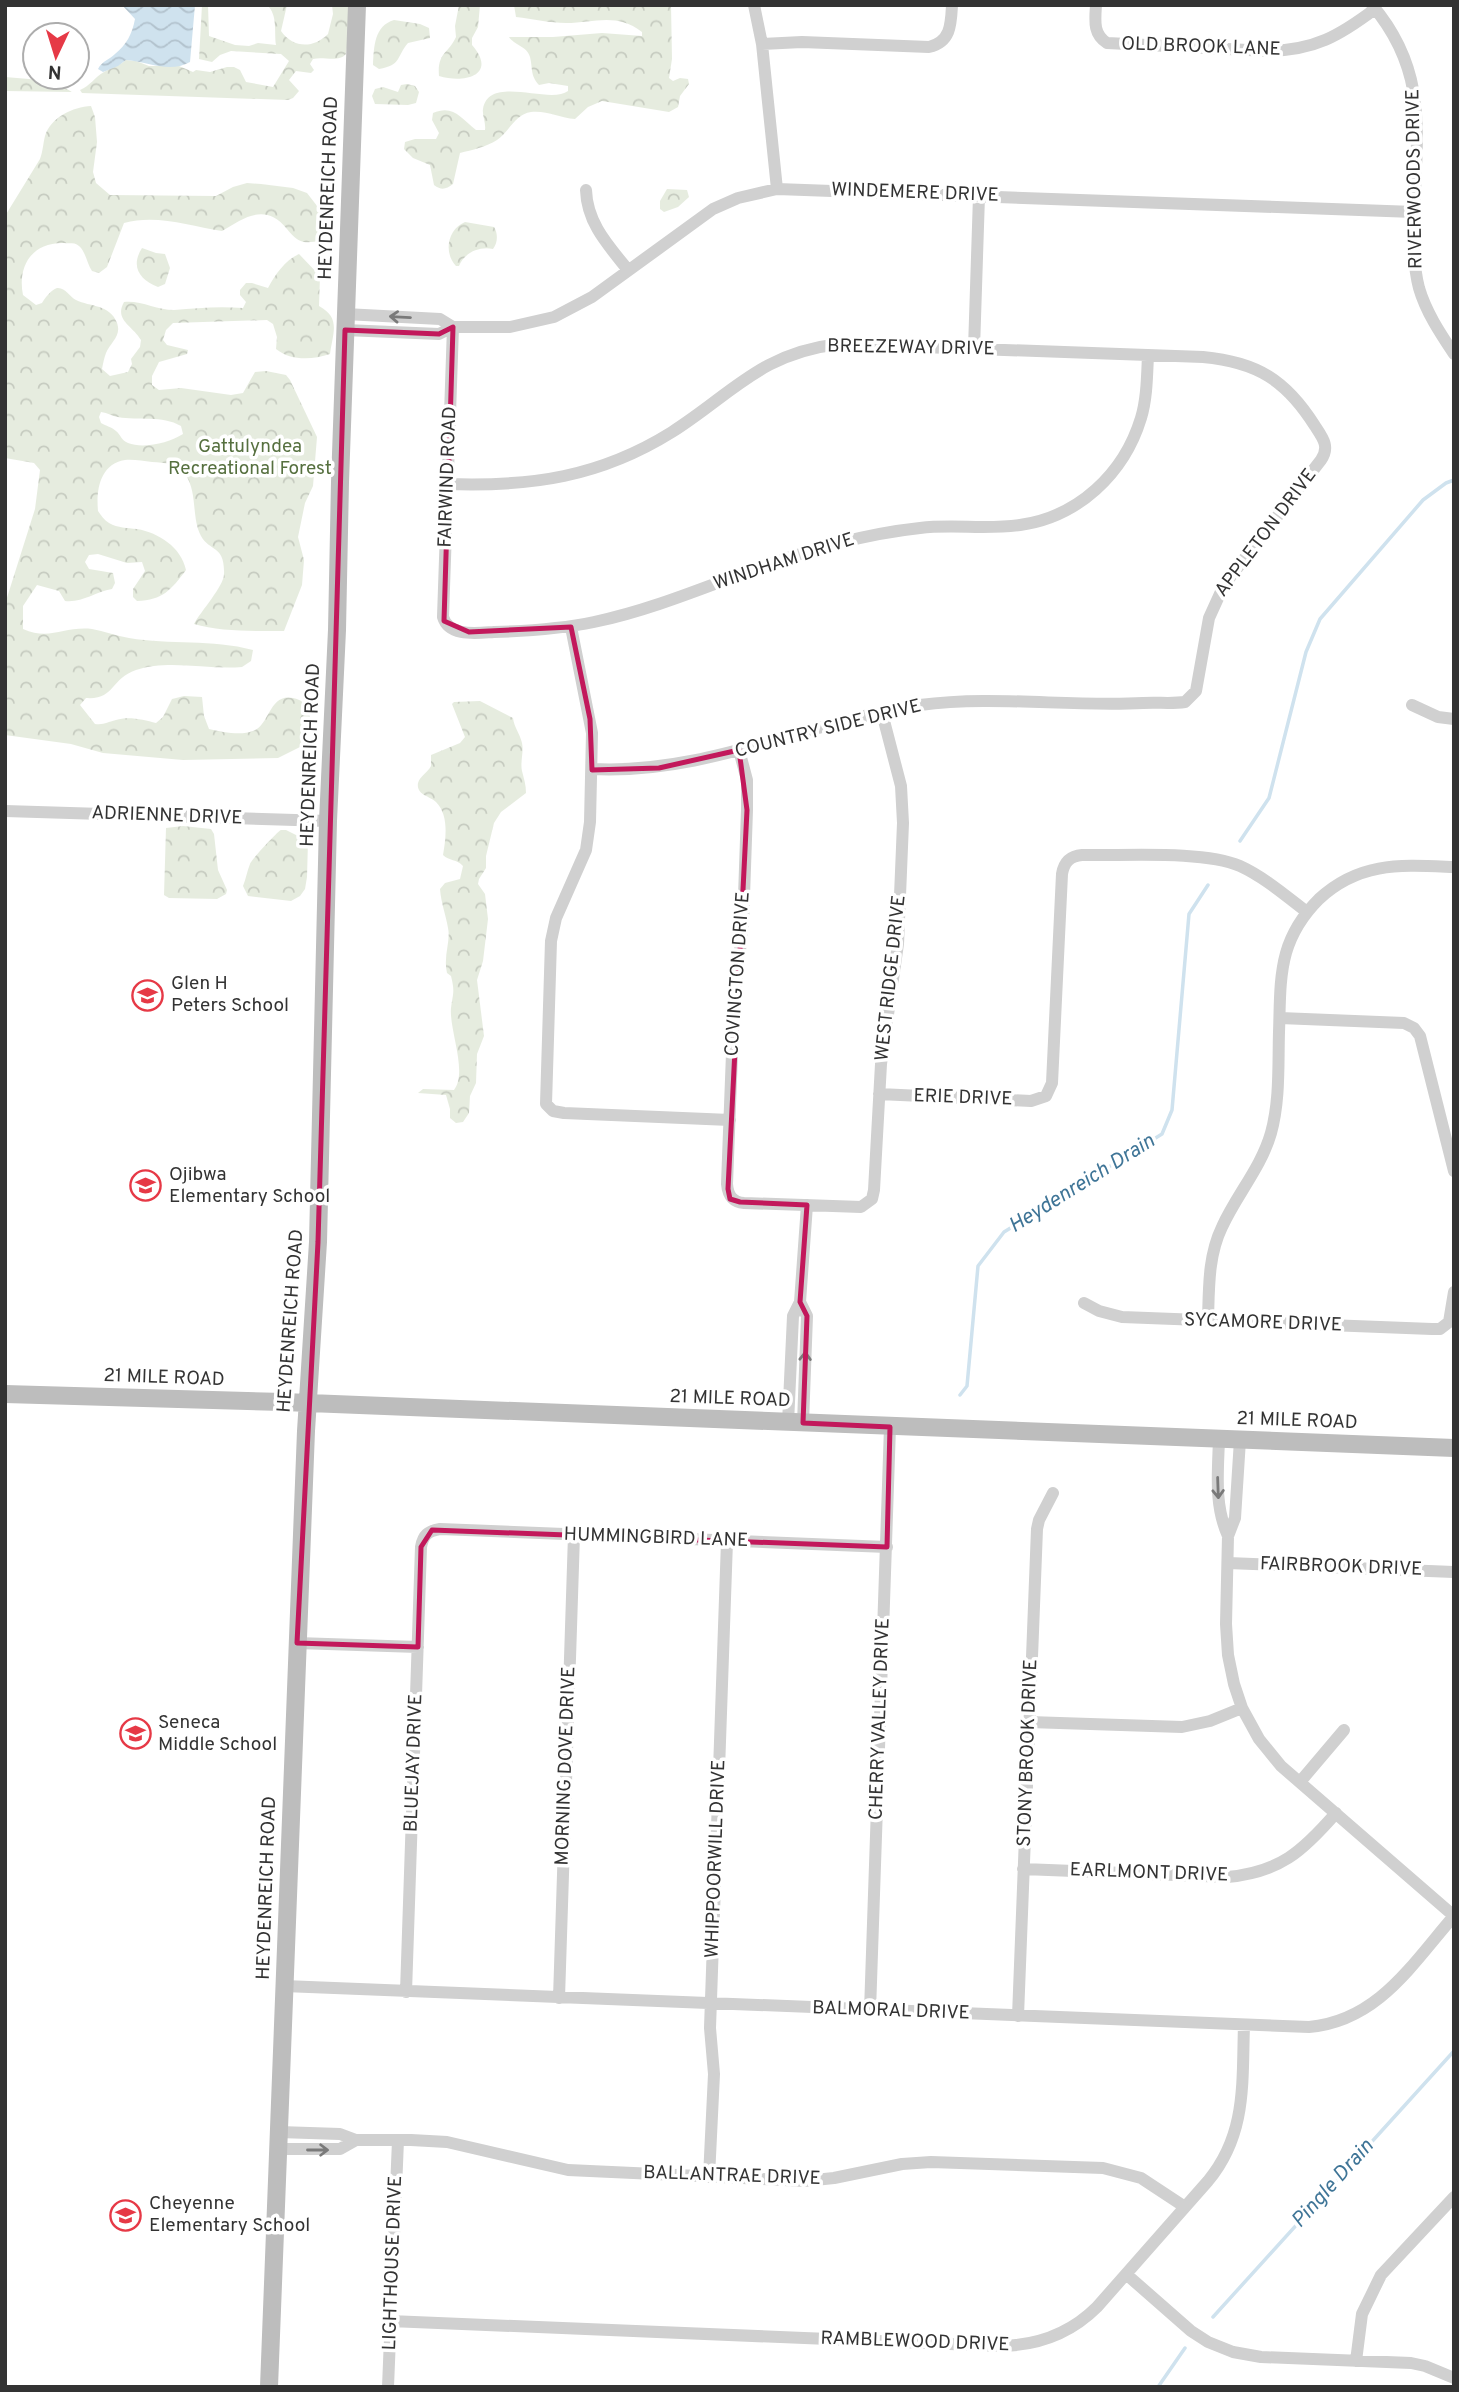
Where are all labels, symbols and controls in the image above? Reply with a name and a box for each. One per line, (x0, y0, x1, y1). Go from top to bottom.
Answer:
north arrow (21, 21, 91, 91)
street label: OLD BROOK LANE (1121, 32, 1281, 62)
text: N (47, 59, 63, 83)
street label: RIVERWOODS DRIVE (1401, 89, 1429, 269)
street label: HEYDENREICH ROAD (314, 96, 344, 280)
street label: WINDEMERE DRIVE (831, 178, 999, 208)
one-way arrow (389, 311, 412, 324)
street label: BREEZEWAY DRIVE (827, 335, 995, 361)
street label: FAIRWIND ROAD (434, 406, 462, 548)
park label: Gattulyndea Recreational Forest (168, 435, 332, 481)
street label: APPLETON DRIVE (1210, 464, 1322, 602)
street label: WINDHAM DRIVE (711, 528, 857, 596)
street label: HEYDENREICH ROAD (296, 663, 326, 847)
street label: COUNTRY SIDE DRIVE (732, 694, 924, 764)
street label: ADRIENNE DRIVE (91, 801, 243, 831)
street label: COVINGTON DRIVE (720, 891, 756, 1057)
street label: WEST RIDGE DRIVE (870, 894, 912, 1062)
place label: Glen H Peters School (171, 972, 289, 1018)
school or university icon: Glen H Peters School (131, 978, 165, 1012)
street label: ERIE DRIVE (913, 1084, 1013, 1112)
water label: Heydenreich Drain (1004, 1128, 1161, 1240)
place label: Ojibwa Elementary School (169, 1163, 330, 1209)
school or university icon: Ojibwa Elementary School (129, 1169, 163, 1203)
street label: HEYDENREICH ROAD (273, 1228, 309, 1414)
street label: SYCAMORE DRIVE (1184, 1308, 1342, 1338)
one-way arrow (799, 1351, 812, 1374)
street label: 21 MILE ROAD (103, 1364, 225, 1392)
street label: 21 MILE ROAD (669, 1385, 791, 1413)
street label: 21 MILE ROAD (1236, 1407, 1358, 1435)
one-way arrow (1212, 1476, 1225, 1499)
street label: HUMMINGBIRD LANE (563, 1523, 749, 1553)
street label: FAIRBROOK DRIVE (1259, 1552, 1423, 1582)
street label: CHERRY VALLEY DRIVE (864, 1617, 896, 1821)
street label: STONY BROOK DRIVE (1013, 1659, 1043, 1847)
street label: MORNING DOVE DRIVE (551, 1666, 581, 1866)
street label: BLUEJAY DRIVE (400, 1694, 428, 1832)
place label: Seneca Middle School (158, 1711, 277, 1757)
school or university icon: Seneca Middle School (118, 1717, 152, 1751)
street label: WHIPPOORWILL DRIVE (701, 1759, 731, 1959)
street label: HEYDENREICH ROAD (252, 1796, 282, 1980)
street label: EARLMONT DRIVE (1069, 1858, 1229, 1888)
street label: BALMORAL DRIVE (812, 1996, 970, 2026)
water label: Pingle Drain (1286, 2133, 1380, 2234)
one-way arrow (306, 2143, 329, 2157)
street label: BALLANTRAE DRIVE (643, 2161, 821, 2191)
street label: LIGHTHOUSE DRIVE (378, 2175, 408, 2351)
place label: Cheyenne Elementary School (149, 2192, 310, 2238)
school or university icon: Cheyenne Elementary School (109, 2198, 143, 2232)
street label: RAMBLEWOOD DRIVE (820, 2327, 1010, 2357)

